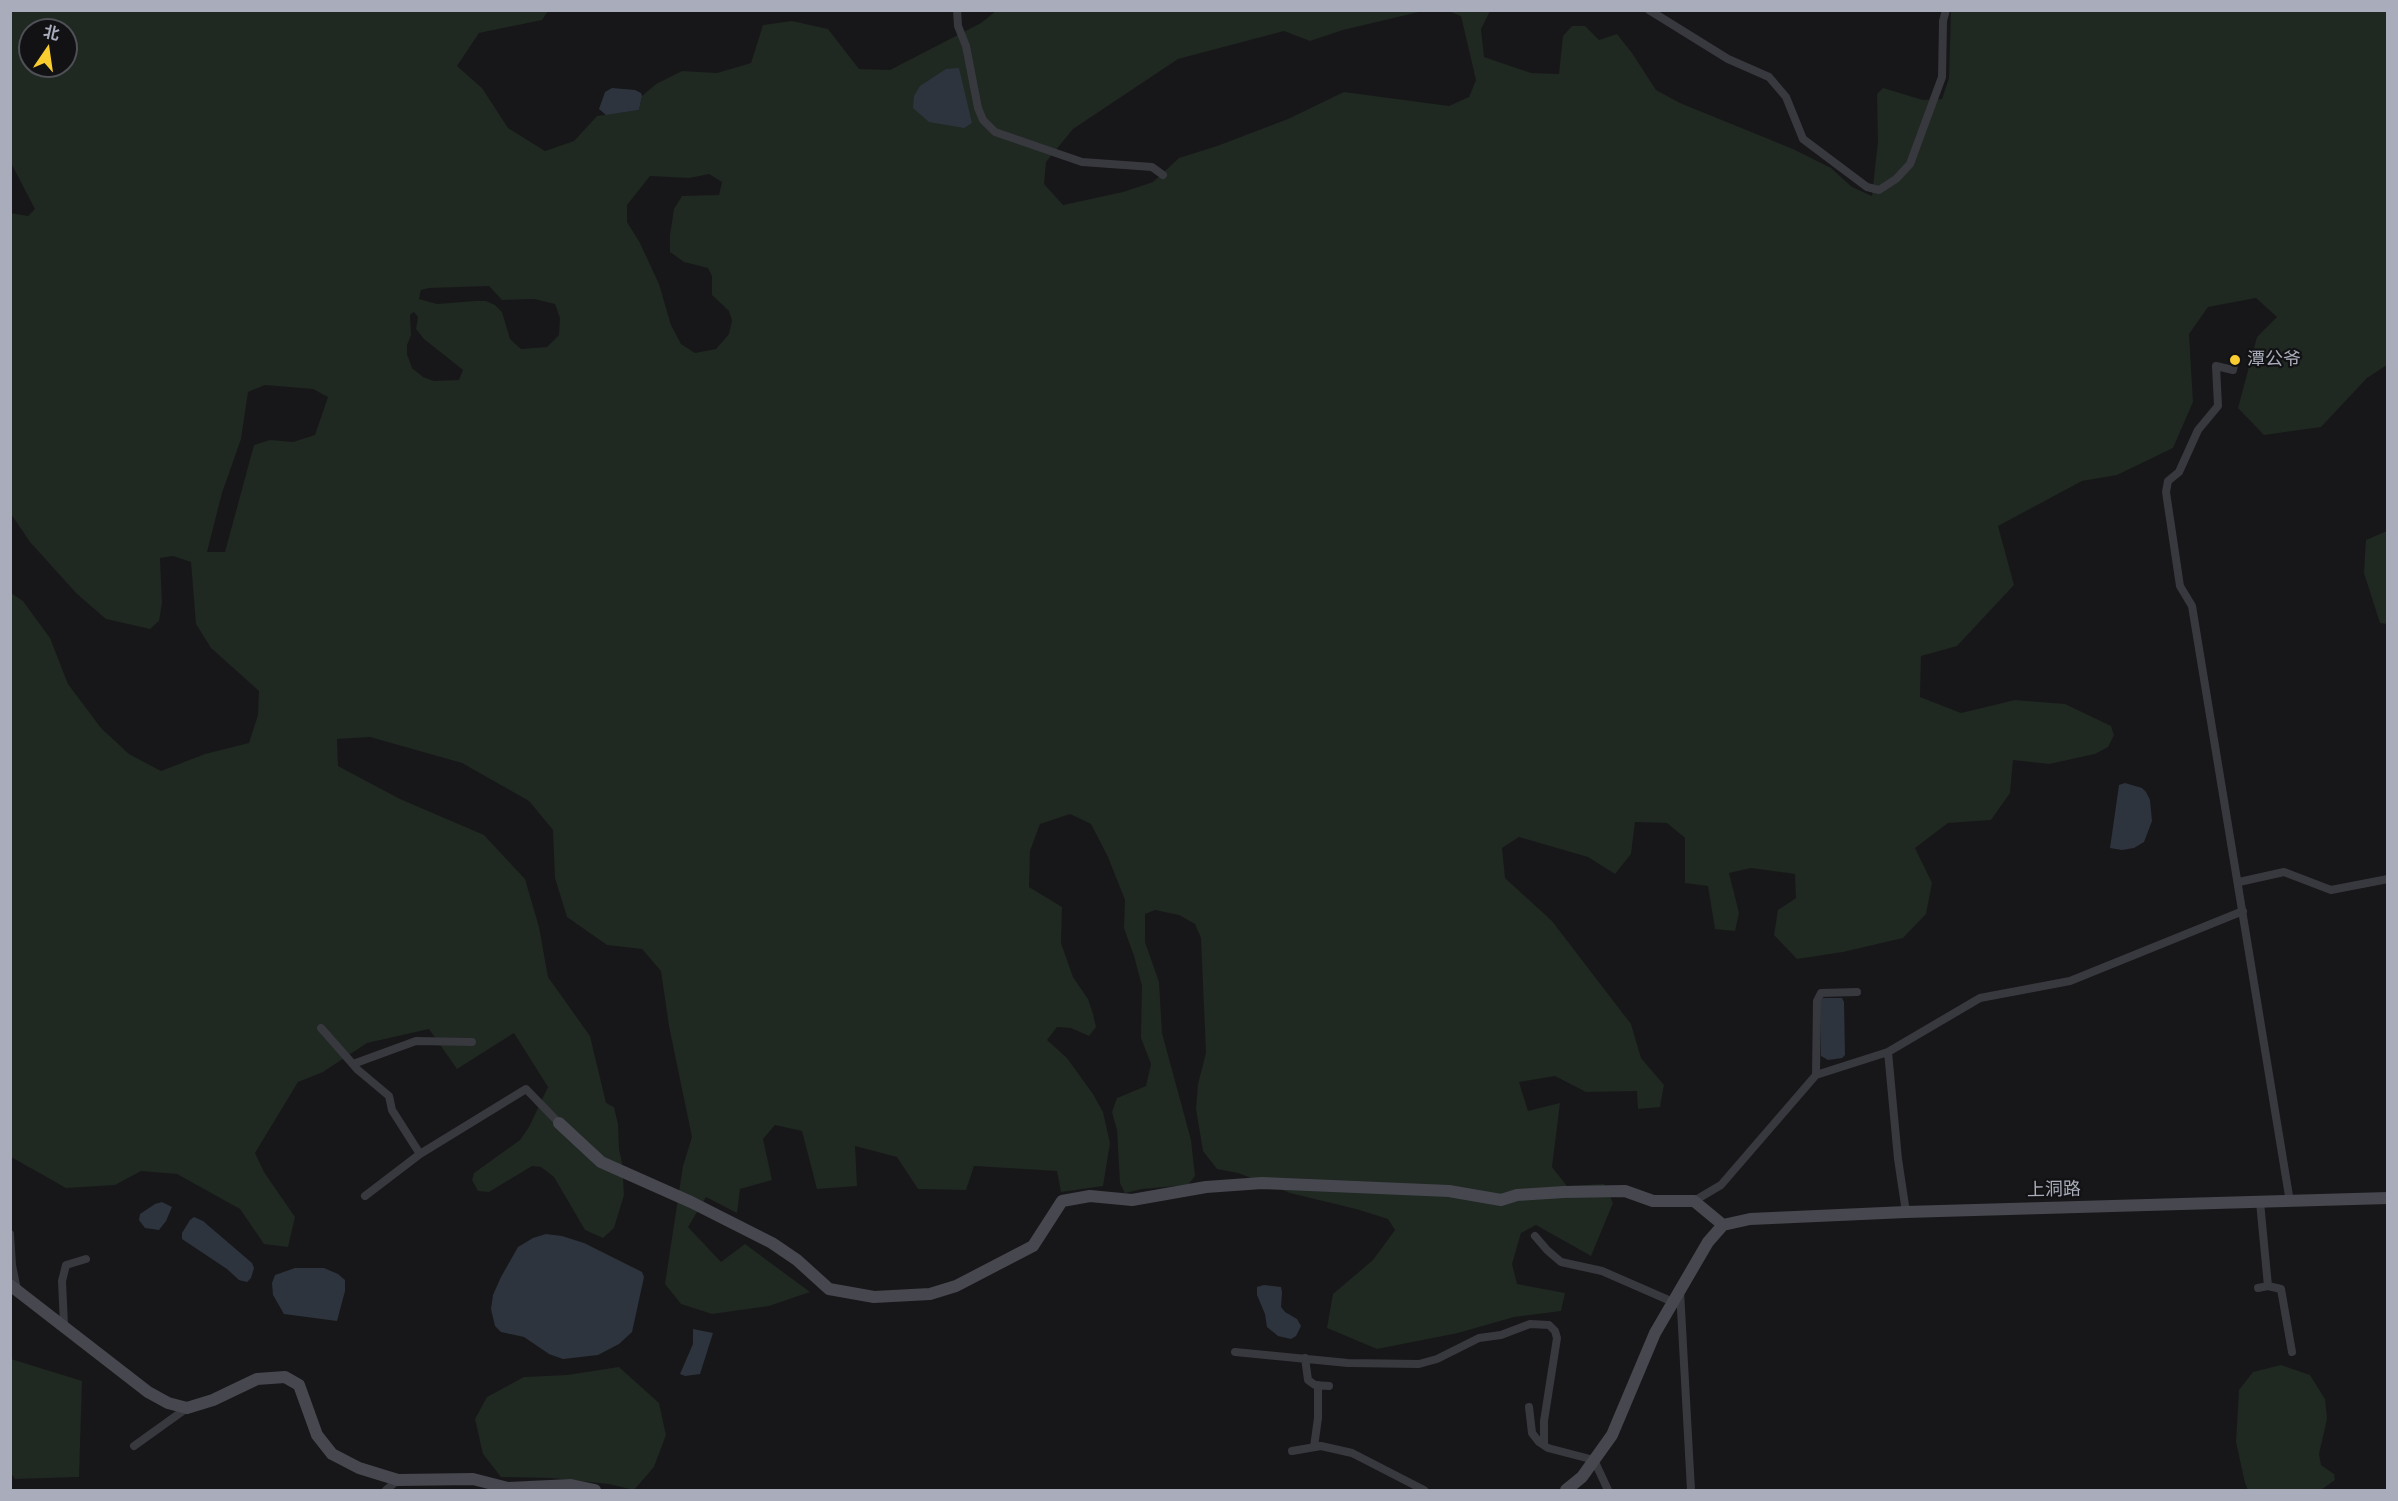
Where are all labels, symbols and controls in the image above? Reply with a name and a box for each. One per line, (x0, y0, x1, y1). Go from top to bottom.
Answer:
north arrow (18, 18, 78, 78)
text: 北 (42, 21, 62, 44)
place label: 潭公爷 (2247, 349, 2301, 371)
marker: 潭公爷 (2228, 353, 2242, 367)
street label: 上洞路 (2027, 1179, 2081, 1201)

